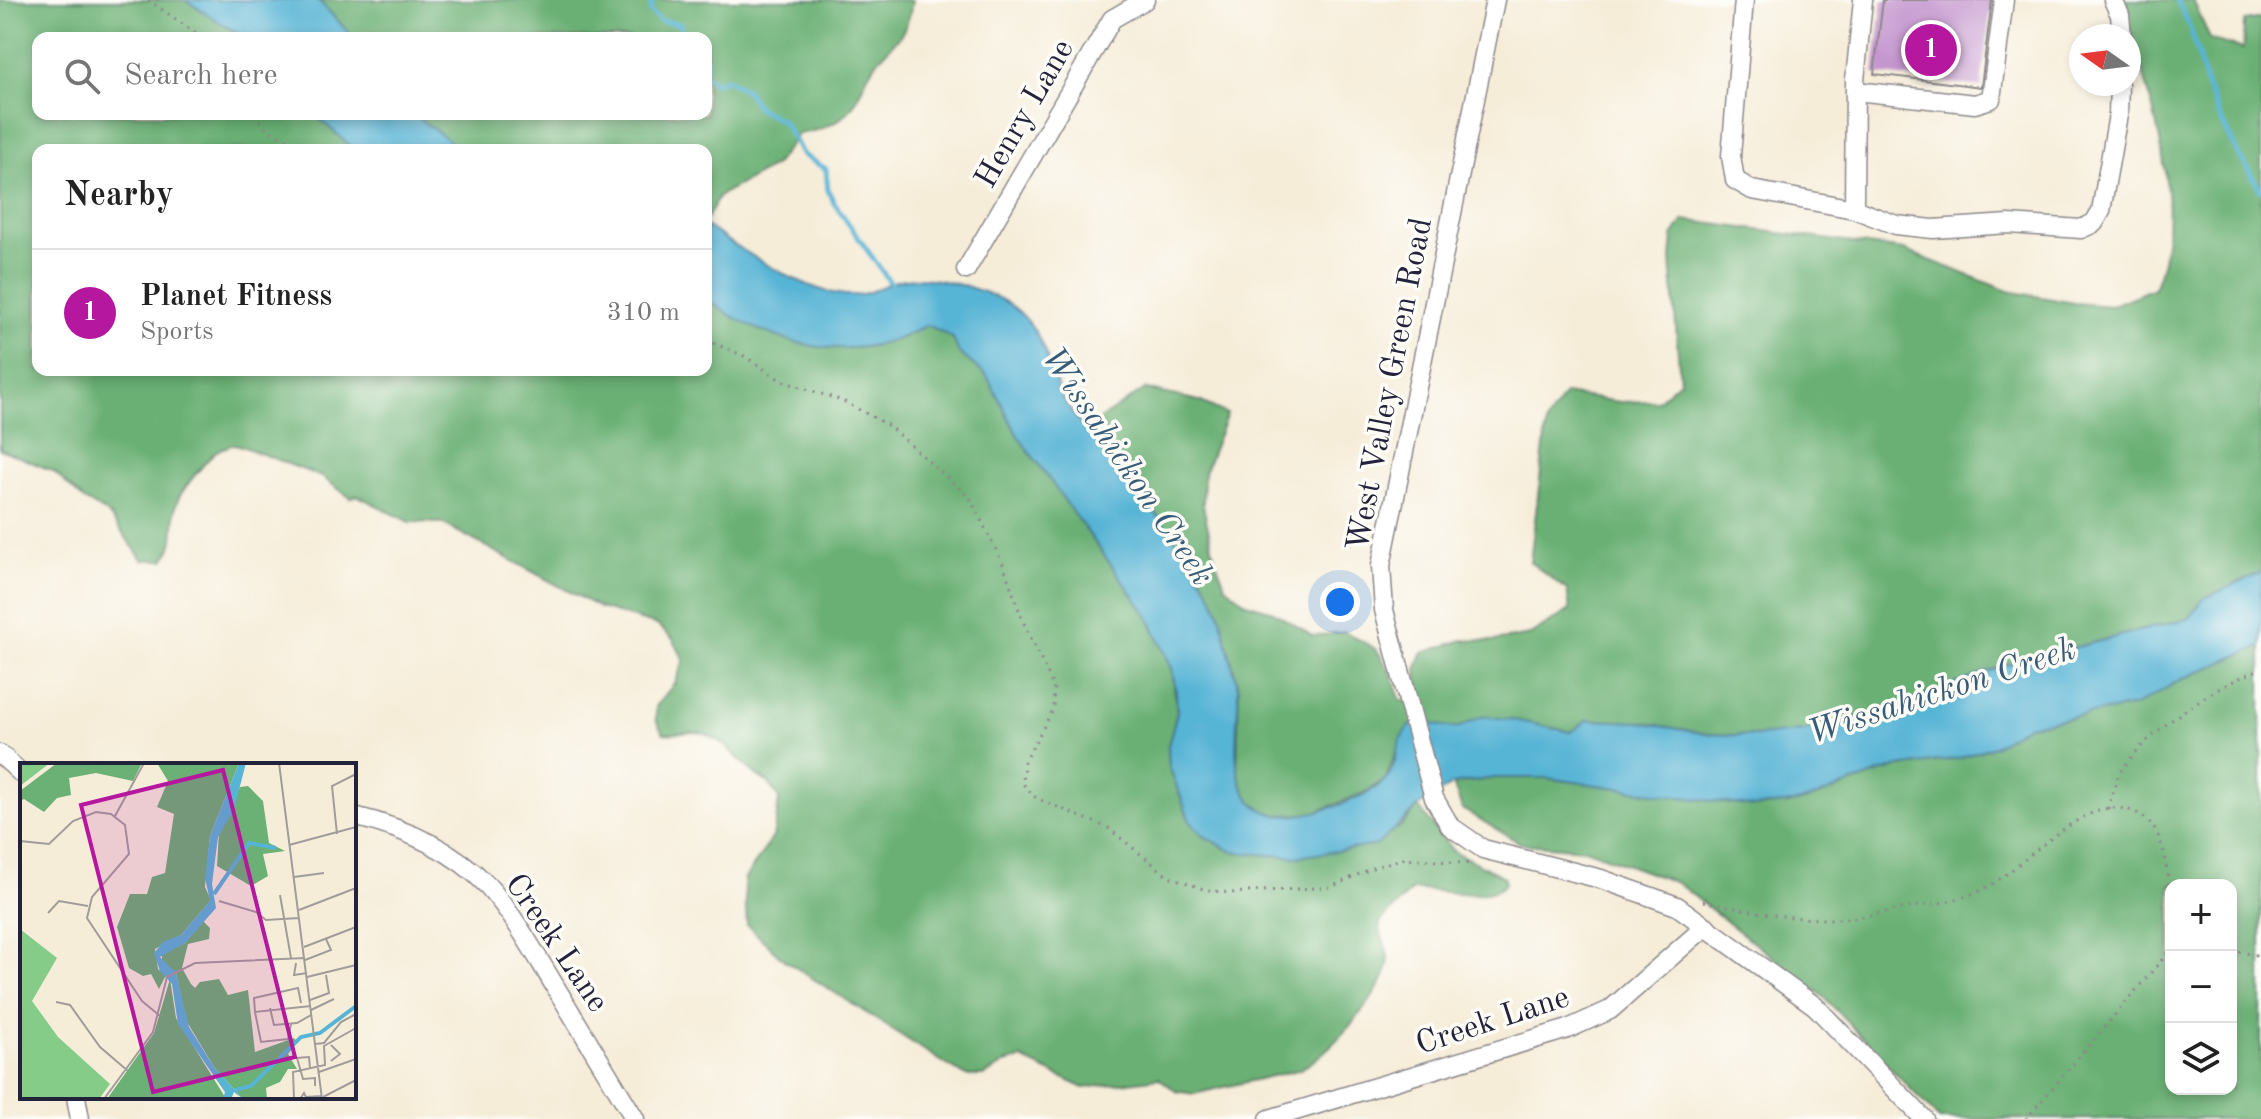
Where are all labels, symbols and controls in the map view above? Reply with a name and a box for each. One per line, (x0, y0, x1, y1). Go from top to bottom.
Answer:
pin: 1 (1905, 20, 1957, 80)
north arrow (2069, 24, 2141, 96)
search box (32, 32, 712, 120)
street label: Henry Lane (970, 35, 1081, 194)
icon: search (60, 54, 104, 98)
text: Search here (124, 61, 278, 91)
text: Nearby (64, 179, 174, 213)
street label: West Valley Green Road (1343, 215, 1439, 554)
text: Planet Fitness (140, 282, 332, 312)
text: 1 (82, 300, 98, 326)
text: 310 m (607, 300, 680, 326)
text: Sports (140, 319, 214, 345)
water label: Wissahickon Creek (1034, 341, 1219, 592)
your location (1320, 582, 1360, 622)
water label: Wissahickon Creek (1803, 632, 2080, 751)
inset map (20, 763, 356, 1099)
street label: Creek Lane (498, 869, 613, 1018)
map controls (2165, 879, 2237, 1095)
button: + (2165, 879, 2237, 951)
button: − (2165, 951, 2237, 1023)
street label: Creek Lane (1412, 982, 1573, 1062)
button: layers (2165, 1023, 2237, 1095)

